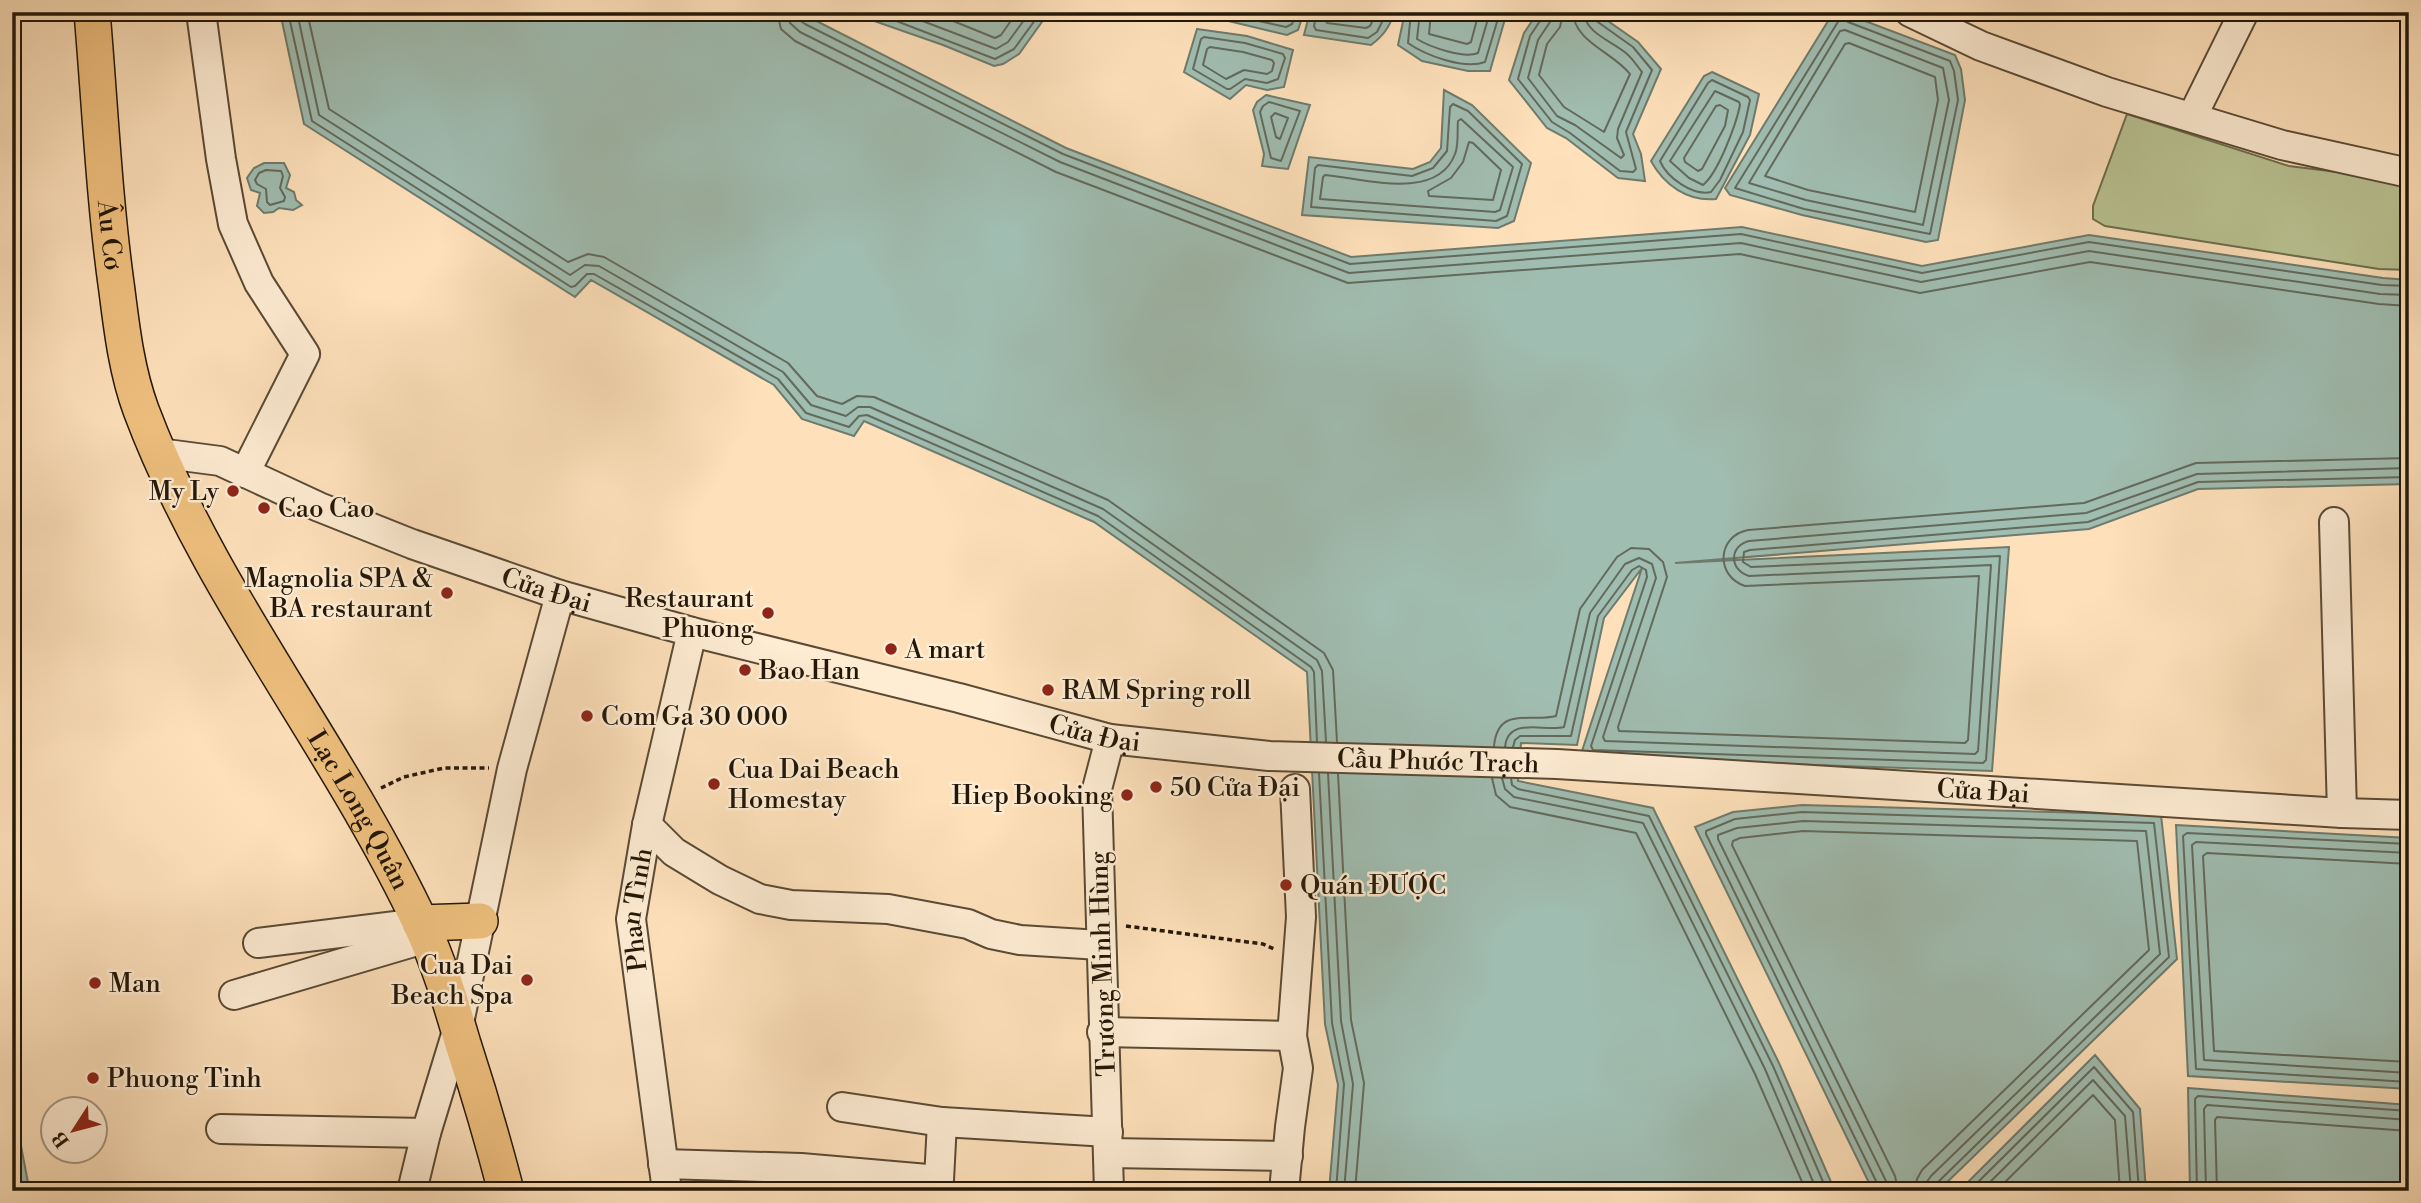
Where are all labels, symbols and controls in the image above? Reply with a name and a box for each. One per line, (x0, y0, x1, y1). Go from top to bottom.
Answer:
street label: Âu Cơ (90, 198, 129, 272)
place label: My Ly (149, 476, 219, 508)
marker: My Ly (225, 483, 241, 499)
place label: Cao Cao (278, 493, 375, 525)
marker: Cao Cao (256, 500, 272, 516)
street label: Cửa Đại (497, 561, 595, 620)
place label: Magnolia SPA & BA restaurant (244, 563, 433, 625)
place label: Restaurant Phuong (625, 583, 755, 645)
marker: Magnolia SPA & BA restaurant (439, 585, 455, 601)
marker: Restaurant Phuong (760, 605, 776, 621)
place label: A mart (904, 634, 985, 666)
marker: A mart (883, 641, 899, 657)
place label: Bao Han (758, 655, 860, 687)
marker: Bao Han (737, 662, 753, 678)
place label: RAM Spring roll (1062, 675, 1252, 707)
marker: RAM Spring roll (1040, 682, 1056, 698)
place label: Com Ga 30 000 (601, 701, 788, 733)
marker: Com Ga 30 000 (579, 708, 595, 724)
street label: Cửa Đại (1045, 708, 1142, 759)
street label: Lạc Long Quân (300, 725, 417, 895)
street label: Cầu Phước Trạch (1336, 743, 1540, 781)
place label: Cua Dai Beach Homestay (728, 754, 899, 816)
place label: 50 Cửa Đại (1170, 772, 1300, 804)
street label: Cửa Đại (1936, 773, 2031, 810)
marker: Cua Dai Beach Homestay (706, 776, 722, 792)
marker: 50 Cửa Đại (1148, 779, 1164, 795)
place label: Hiep Booking (951, 780, 1114, 812)
marker: Hiep Booking (1119, 787, 1135, 803)
street label: Phan Tình (615, 845, 660, 973)
street label: Trương Minh Hùng (1083, 850, 1123, 1077)
place label: Quán ĐƯỢC (1300, 870, 1446, 902)
marker: Quán ĐƯỢC (1278, 877, 1294, 893)
place label: Cua Dai Beach Spa (391, 950, 514, 1012)
place label: Man (109, 968, 161, 1000)
marker: Cua Dai Beach Spa (519, 972, 535, 988)
marker: Man (87, 975, 103, 991)
place label: Phuong Tinh (107, 1063, 262, 1095)
marker: Phuong Tinh (85, 1070, 101, 1086)
north arrow (38, 1094, 108, 1164)
text: B (47, 1127, 75, 1152)

